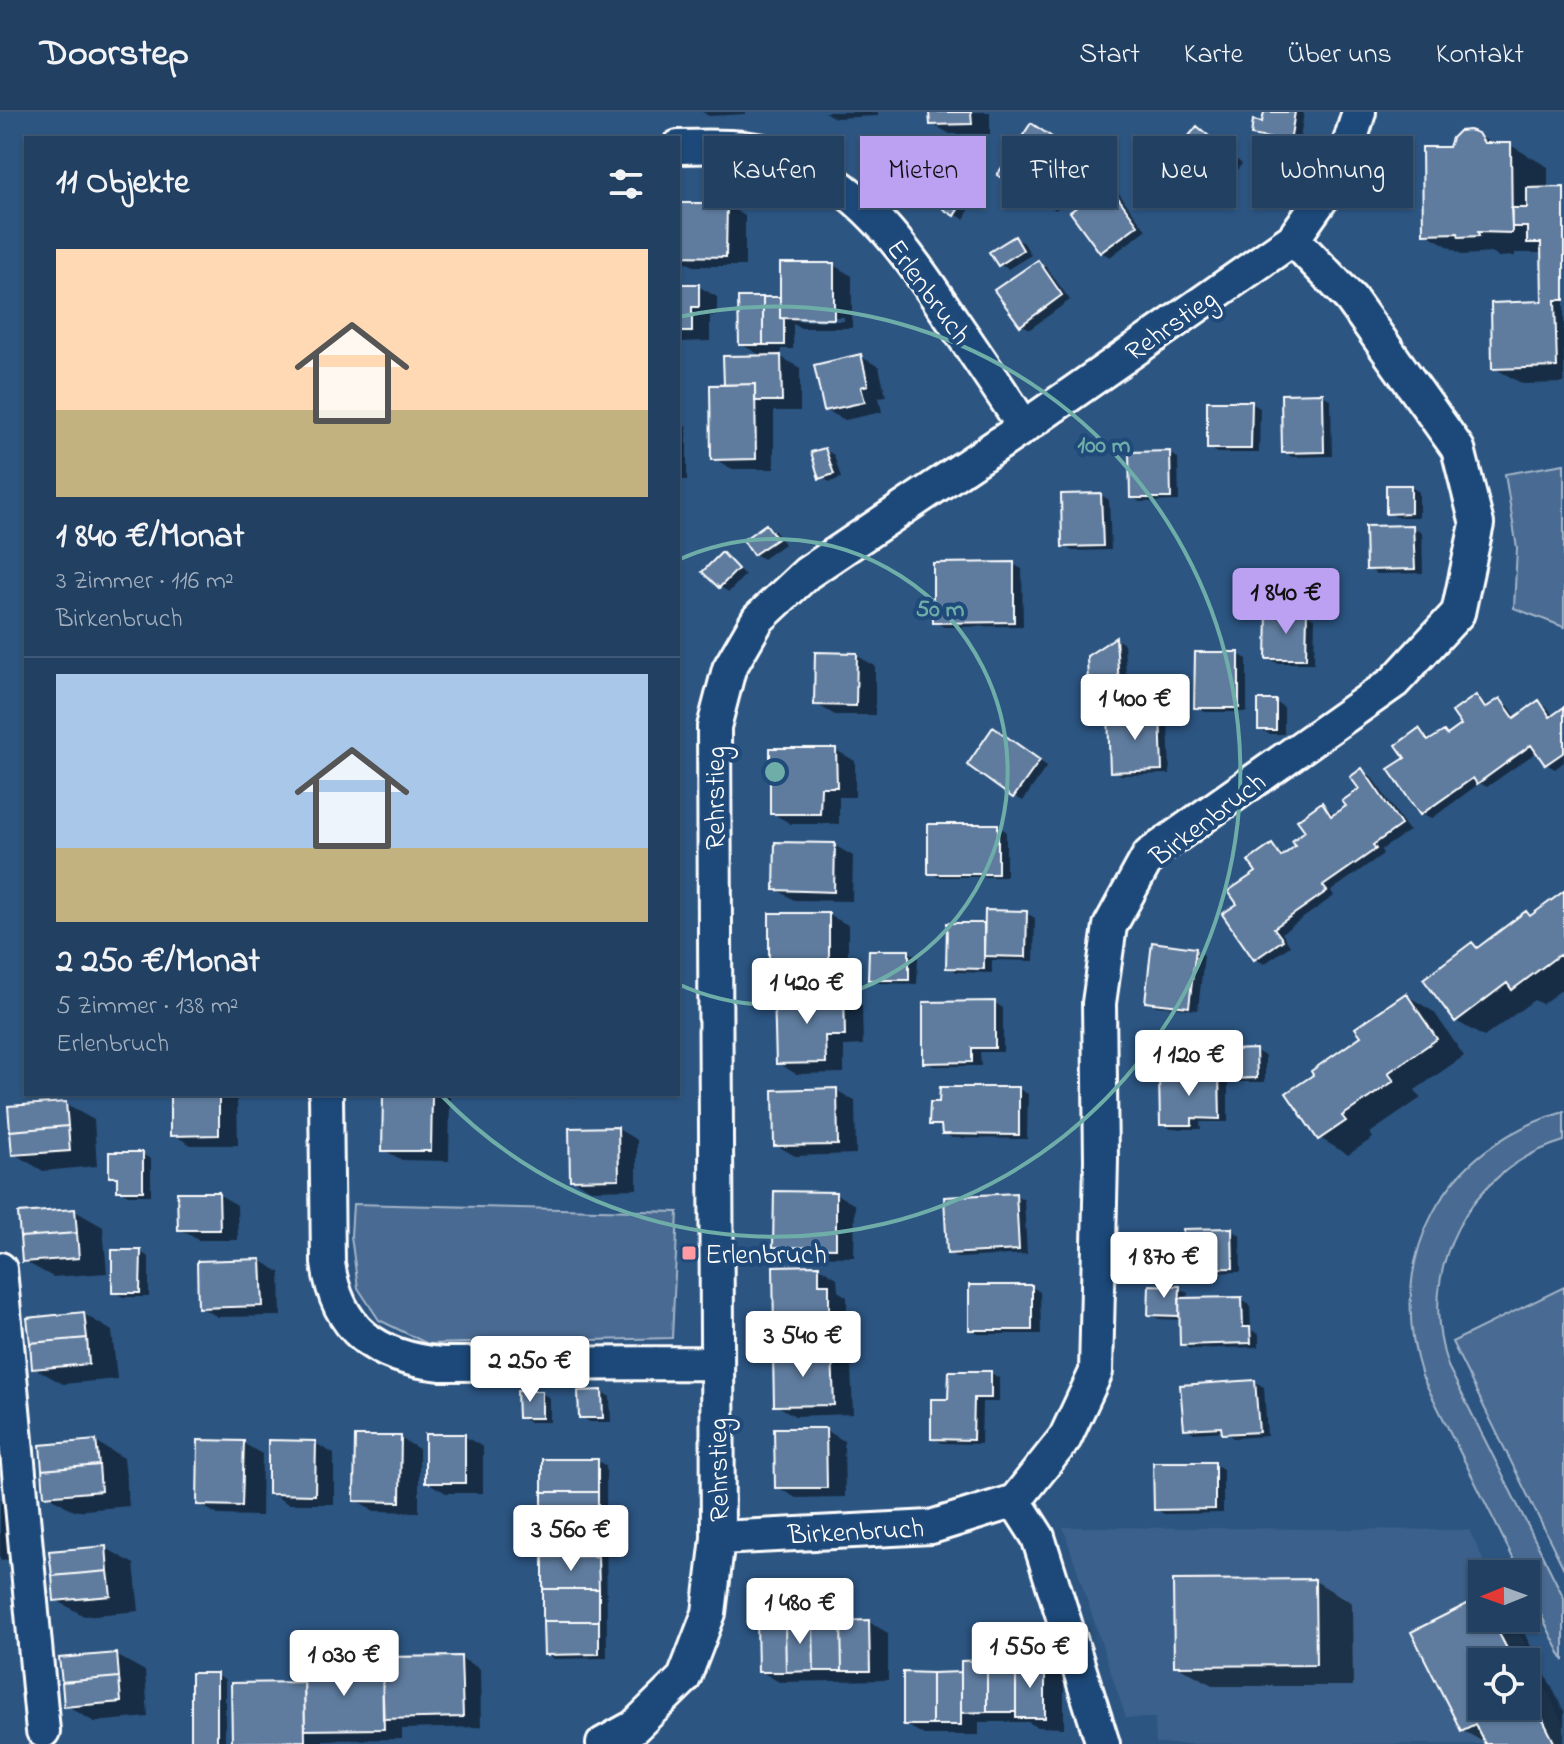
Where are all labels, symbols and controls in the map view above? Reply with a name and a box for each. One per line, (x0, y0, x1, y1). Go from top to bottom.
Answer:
text: Doorstep (40, 27, 189, 83)
text: Start (1079, 35, 1140, 76)
text: Karte (1184, 35, 1243, 76)
text: Über uns (1287, 35, 1392, 76)
text: Kontakt (1436, 35, 1524, 76)
chip: Kaufen (704, 136, 844, 208)
chip: Mieten (860, 136, 986, 208)
chip: Filter (1002, 136, 1117, 208)
chip: Neu (1133, 136, 1236, 208)
chip: Wohnung (1252, 136, 1413, 208)
text: 11 Objekte (56, 159, 189, 209)
icon: filters (604, 162, 648, 206)
street label: Erlenbruch (875, 232, 980, 354)
street label: Rehrstieg (1118, 280, 1226, 373)
icon: home (280, 301, 424, 445)
text: 100 m (1078, 429, 1131, 464)
text: 1 840 €/Monat (56, 513, 244, 563)
text: 3 Zimmer · 116 m² (56, 563, 234, 601)
pin: 1 840 € (1212, 568, 1360, 636)
text: 1 840 € (1250, 575, 1322, 613)
text: 50 m (916, 593, 965, 628)
text: Birkenbruch (56, 601, 183, 639)
pin: 1 400 € (1061, 674, 1209, 742)
text: 1 400 € (1099, 681, 1171, 719)
icon: home (280, 726, 424, 870)
street label: Rehrstieg (697, 746, 738, 850)
centre of rings (761, 758, 789, 786)
street label: Birkenbruch (1142, 763, 1276, 879)
text: 2 250 €/Monat (56, 938, 260, 988)
pin: 1 420 € (733, 958, 881, 1026)
text: 1 420 € (770, 965, 844, 1003)
text: 5 Zimmer · 138 m² (56, 988, 239, 1026)
text: Erlenbruch (56, 1026, 169, 1064)
pin: 1 120 € (1115, 1030, 1263, 1098)
text: 1 120 € (1153, 1037, 1225, 1075)
pin: 1 870 € (1090, 1232, 1238, 1300)
place label: Erlenbruch (705, 1236, 827, 1277)
text: 1 870 € (1128, 1239, 1200, 1277)
marker: Erlenbruch (680, 1244, 698, 1262)
pin: 3 540 € (729, 1311, 877, 1379)
text: 3 540 € (764, 1318, 842, 1356)
pin: 2 250 € (456, 1336, 604, 1404)
text: 2 250 € (488, 1343, 572, 1381)
street label: Rehrstieg (699, 1418, 742, 1522)
pin: 3 560 € (497, 1505, 645, 1573)
street label: Birkenbruch (786, 1509, 925, 1558)
text: 3 560 € (531, 1512, 611, 1550)
north arrow (1468, 1560, 1540, 1632)
map controls (1468, 1560, 1540, 1720)
pin: 1 480 € (726, 1578, 874, 1646)
text: 1 480 € (764, 1585, 836, 1623)
pin: 1 550 € (956, 1622, 1104, 1690)
text: 1 550 € (990, 1629, 1070, 1667)
pin: 1 030 € (270, 1630, 418, 1698)
text: 1 030 € (308, 1637, 380, 1675)
button: locate (1468, 1648, 1540, 1720)

